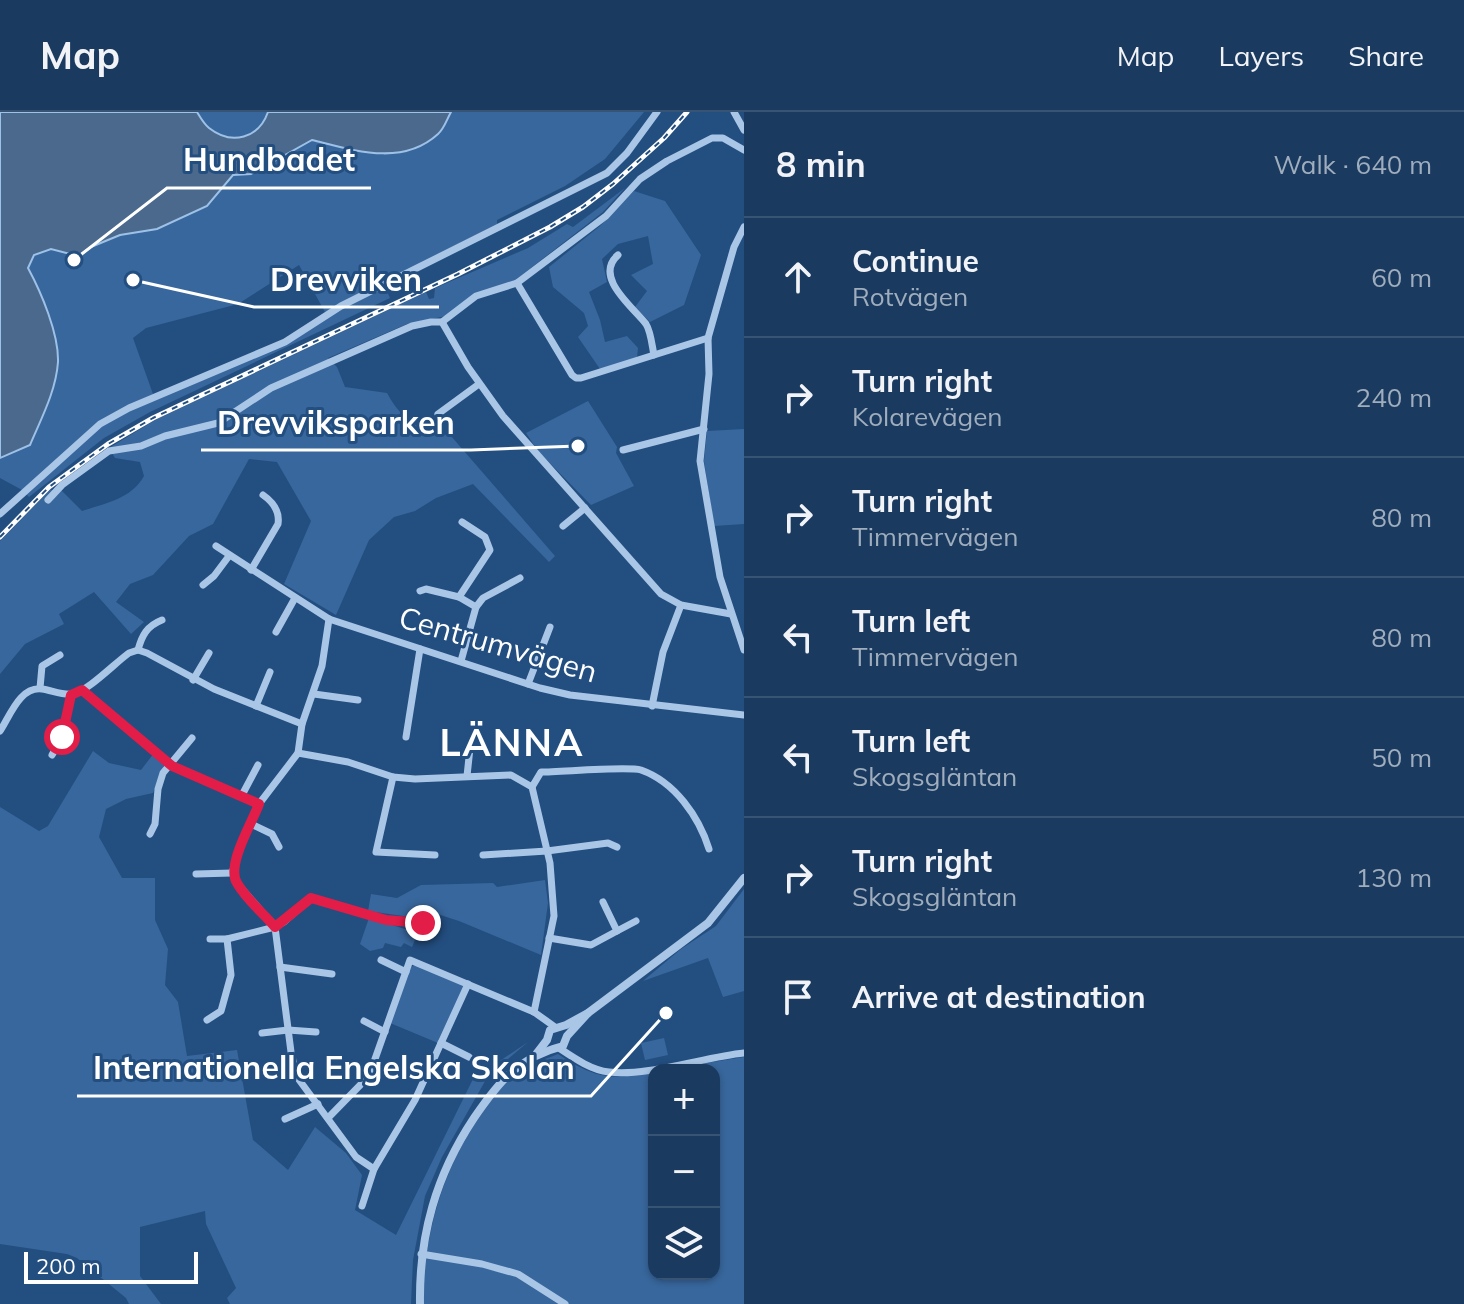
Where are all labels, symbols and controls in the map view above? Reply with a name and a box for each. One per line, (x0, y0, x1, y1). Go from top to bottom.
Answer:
text: Map (40, 31, 120, 79)
text: Map (1117, 38, 1174, 73)
text: Layers (1218, 38, 1304, 73)
text: Share (1348, 38, 1424, 73)
callout: Hundbadet (167, 132, 371, 188)
text: Hundbadet (183, 139, 355, 179)
text: 8 min (776, 143, 866, 186)
text: Walk · 640 m (1273, 148, 1432, 181)
text: Continue (852, 242, 979, 280)
callout: Drevviken (254, 251, 439, 307)
icon: ahead (776, 255, 820, 299)
text: Drevviken (270, 259, 422, 299)
text: 60 m (1371, 261, 1432, 294)
text: Rotvägen (852, 280, 968, 313)
text: Turn right (852, 362, 992, 400)
icon: right (776, 375, 820, 419)
text: 240 m (1356, 381, 1432, 414)
callout: Drevviksparken (201, 394, 471, 450)
text: Kolarevägen (852, 400, 1003, 433)
text: Drevviksparken (217, 402, 455, 442)
text: Turn right (852, 482, 992, 520)
icon: right (776, 495, 820, 539)
text: 80 m (1371, 501, 1432, 534)
text: Timmervägen (852, 520, 1018, 553)
street label: Centrumvägen (395, 598, 602, 690)
text: Turn left (852, 602, 970, 640)
icon: left (776, 615, 820, 659)
text: 80 m (1371, 621, 1432, 654)
text: Timmervägen (852, 640, 1018, 673)
district label: LÄNNA (439, 718, 585, 766)
route start (44, 719, 80, 755)
text: Turn left (852, 722, 970, 760)
icon: left (776, 735, 820, 779)
text: 50 m (1371, 741, 1432, 774)
text: Skogsgläntan (852, 760, 1017, 793)
text: Turn right (852, 842, 992, 880)
icon: right (776, 855, 820, 899)
text: 130 m (1356, 861, 1432, 894)
text: Skogsgläntan (852, 880, 1017, 913)
route end (405, 905, 441, 941)
icon: arrive (776, 975, 820, 1019)
text: Arrive at destination (852, 978, 1146, 1016)
callout: Internationella Engelska Skolan (77, 1040, 591, 1096)
text: Internationella Engelska Skolan (93, 1047, 575, 1087)
map controls (648, 1064, 720, 1280)
button: + (648, 1064, 720, 1136)
button: − (648, 1136, 720, 1208)
button: layers (648, 1208, 720, 1280)
scale bar (24, 1248, 198, 1284)
text: 200 m (36, 1252, 101, 1280)

